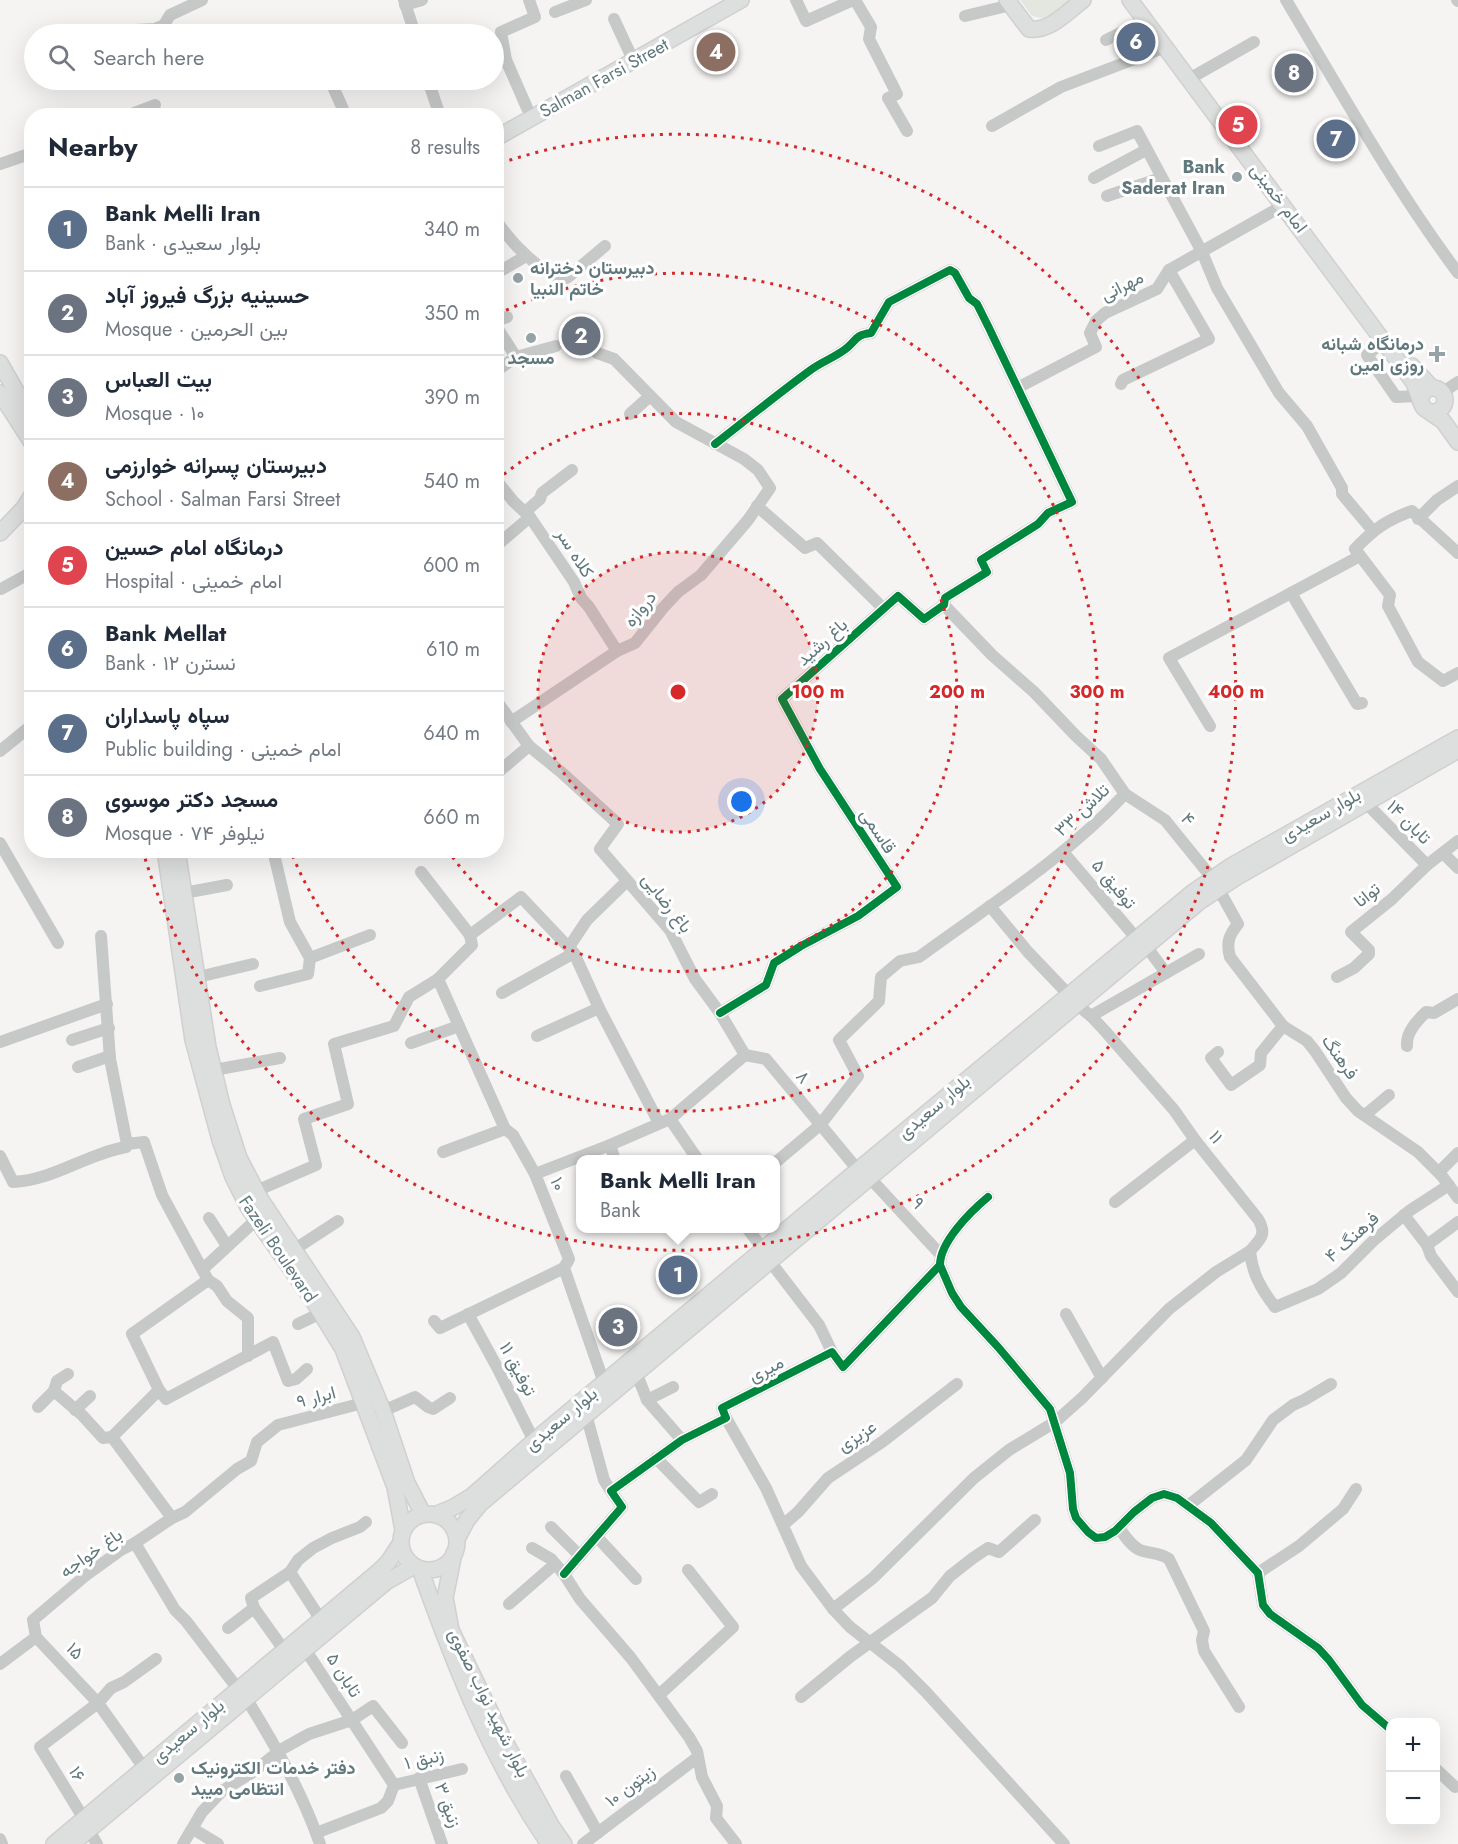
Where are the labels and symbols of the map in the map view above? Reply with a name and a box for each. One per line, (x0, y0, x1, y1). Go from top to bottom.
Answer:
pin: 6 (1116, 20, 1156, 64)
pin: 4 (696, 29, 736, 74)
street label: Salman Farsi Street (535, 31, 674, 124)
pin: 8 (1274, 50, 1314, 96)
pin: 5 (1218, 102, 1258, 148)
pin: 7 (1316, 116, 1356, 162)
place label: Bank Saderat Iran (1121, 154, 1226, 201)
street label: امام خمینی (1244, 158, 1314, 238)
marker: Bank Saderat Iran (1230, 170, 1244, 184)
place label: دبیرستان دخترانه خاتم النبیا (530, 255, 655, 302)
street label: مهرانی (1096, 264, 1148, 308)
marker: دبیرستان دخترانه خاتم النبیا (511, 271, 525, 285)
pin: 2 (562, 314, 600, 358)
marker: مسجد (524, 331, 538, 345)
place label: درمانگاه شبانه روزی امین (1321, 331, 1424, 378)
place label: مسجد (508, 345, 555, 371)
marker: درمانگاه شبانه روزی امین (1428, 345, 1446, 363)
street label: کلاه سر (549, 522, 600, 583)
street label: دروازه (617, 585, 663, 633)
street label: باغ رشید (791, 612, 853, 672)
text: 100 m (791, 679, 845, 705)
text: 200 m (929, 679, 985, 705)
text: 300 m (1069, 679, 1125, 705)
text: 400 m (1208, 679, 1264, 705)
centre of rings (668, 682, 688, 702)
street label: تلاش ۳۳ (1049, 778, 1115, 842)
street label: بلوار سعیدی (1276, 782, 1366, 848)
your location (727, 787, 756, 816)
street label: تابان ۱۴ (1381, 794, 1437, 850)
street label: قاسمی (854, 803, 902, 859)
street label: ۴ (1175, 807, 1201, 831)
street label: توفیق ۵ (1085, 853, 1143, 915)
street label: باغ رضایی (635, 867, 699, 939)
street label: توانا (1348, 876, 1386, 914)
street label: فرهنگ (1315, 1029, 1365, 1085)
street label: ۸ (790, 1065, 816, 1089)
street label: بلوار سعیدی (892, 1069, 976, 1145)
street label: ۱۱ (1203, 1125, 1229, 1149)
street label: ۱۰ (544, 1173, 572, 1195)
street label: Fazeli Boulevard (233, 1190, 323, 1308)
street label: ۹ (906, 1191, 930, 1215)
street label: فرهنگ ۴ (1319, 1206, 1385, 1268)
pin: 1 (658, 1252, 698, 1298)
pin: 3 (598, 1304, 638, 1350)
street label: توفیق ۱۱ (493, 1337, 543, 1401)
street label: میری (744, 1349, 788, 1389)
street label: ابرار ۹ (293, 1379, 339, 1415)
street label: بلوار سعیدی (519, 1381, 603, 1457)
street label: عزیزی (832, 1414, 882, 1458)
street label: باغ خواجه (54, 1522, 128, 1584)
street label: بلوار شهید نواب صفوی (442, 1624, 536, 1782)
street label: ۱۵ (60, 1636, 90, 1666)
street label: تابان ۵ (320, 1647, 368, 1703)
street label: بلوار سعیدی (146, 1693, 230, 1769)
street label: زنبق ۱ (402, 1742, 446, 1776)
place label: دفتر خدمات الکترونیک انتظامی میبد (191, 1755, 356, 1802)
street label: زیتون ۱۰ (600, 1759, 660, 1813)
street label: ۱۶ (62, 1761, 92, 1787)
marker: دفتر خدمات الکترونیک انتظامی میبد (172, 1771, 186, 1785)
street label: زنبق ۳ (428, 1779, 468, 1831)

